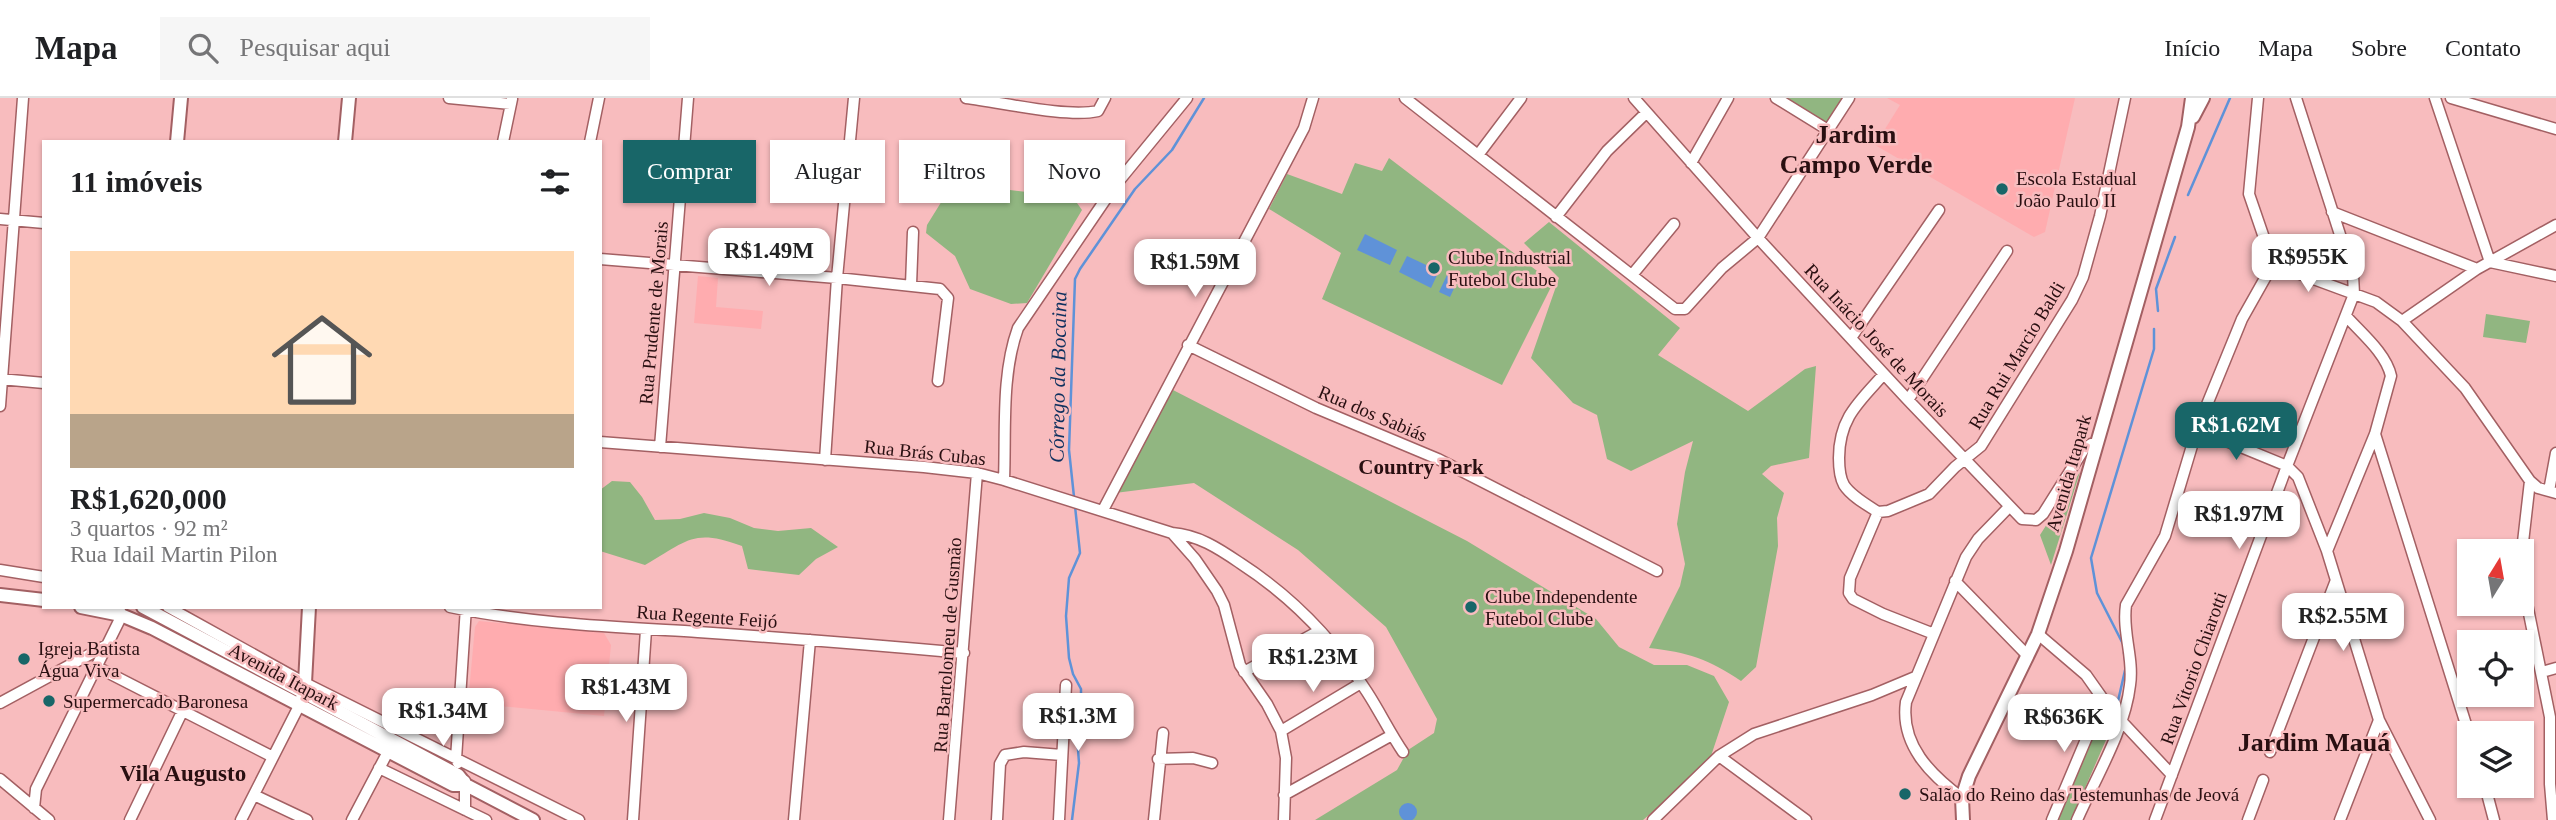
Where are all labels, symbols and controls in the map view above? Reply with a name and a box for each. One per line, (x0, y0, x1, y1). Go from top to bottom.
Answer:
search box (160, 17, 650, 80)
icon: search (184, 29, 222, 67)
text: Mapa (35, 30, 118, 66)
text: Pesquisar aqui (240, 33, 390, 62)
text: Início (2164, 35, 2220, 61)
text: Mapa (2258, 35, 2313, 61)
text: Sobre (2351, 35, 2407, 61)
text: Contato (2445, 35, 2521, 61)
district label: Jardim Campo Verde (1780, 120, 1932, 179)
chip: Comprar (623, 140, 756, 203)
chip: Alugar (770, 140, 885, 203)
chip: Filtros (899, 140, 1010, 203)
chip: Novo (1024, 140, 1125, 203)
icon: filters (536, 163, 574, 201)
text: 11 imóveis (70, 165, 203, 198)
place label: Escola Estadual João Paulo II (2016, 168, 2137, 211)
marker: Escola Estadual João Paulo II (1994, 181, 2010, 197)
street label: Rua Prudente de Morais (635, 220, 672, 406)
pin: R$1.49M (704, 228, 834, 288)
pin: R$955K (2251, 234, 2365, 294)
text: R$1.49M (724, 238, 814, 263)
pin: R$1.59M (1130, 240, 1260, 299)
text: R$955K (2268, 244, 2348, 269)
place label: Clube Industrial Futebol Clube (1448, 247, 1571, 290)
text: R$1.59M (1150, 249, 1240, 274)
street label: Rua Inácio José de Morais (1800, 259, 1953, 421)
marker: Clube Industrial Futebol Clube (1426, 260, 1442, 276)
street label: Rua Rui Marcio Baldi (1964, 278, 2069, 433)
water label: Córrego da Bocaina (1045, 291, 1071, 463)
icon: home (259, 297, 385, 423)
street label: Rua dos Sabiás (1315, 381, 1430, 446)
pin: R$1.62M (2171, 402, 2301, 462)
street label: Avenida Itapark (2042, 411, 2095, 534)
text: R$1.62M (2191, 412, 2281, 437)
street label: Rua Brás Cubas (863, 436, 987, 469)
district label: Country Park (1358, 455, 1484, 479)
text: R$1,620,000 (70, 482, 227, 515)
pin: R$1.97M (2174, 491, 2304, 551)
text: R$1.97M (2194, 501, 2284, 526)
text: 3 quartos · 92 m² (70, 516, 228, 541)
street label: Rua Bartolomeu de Gusmão (929, 537, 966, 753)
north arrow (2457, 539, 2534, 616)
map controls (2457, 539, 2534, 798)
text: Rua Idail Martin Pilon (70, 542, 278, 567)
place label: Clube Independente Futebol Clube (1485, 586, 1637, 629)
street label: Rua Vitorio Chiarotti (2156, 589, 2231, 747)
pin: R$2.55M (2278, 594, 2408, 653)
marker: Clube Independente Futebol Clube (1463, 599, 1479, 615)
street label: Rua Regente Feijó (636, 601, 778, 632)
text: R$2.55M (2298, 603, 2388, 628)
button: locate (2457, 630, 2534, 707)
pin: R$1.23M (1248, 634, 1378, 694)
place label: Igreja Batista Água Viva (38, 638, 140, 681)
street label: Avenida Itapark (225, 639, 343, 714)
text: R$1.23M (1268, 644, 1358, 669)
marker: Igreja Batista Água Viva (16, 651, 32, 667)
pin: R$1.43M (561, 664, 691, 724)
text: R$1.43M (581, 674, 671, 699)
pin: R$1.34M (378, 688, 508, 748)
place label: Supermercado Baronesa (63, 691, 249, 712)
marker: Supermercado Baronesa (41, 693, 57, 709)
pin: R$1.3M (1021, 694, 1135, 753)
pin: R$636K (2007, 694, 2121, 754)
text: R$1.34M (398, 698, 488, 723)
text: R$1.3M (1039, 703, 1117, 728)
text: R$636K (2024, 704, 2104, 729)
button: layers (2457, 721, 2534, 798)
district label: Jardim Mauá (2238, 728, 2390, 757)
district label: Vila Augusto (120, 761, 246, 786)
place label: Salão do Reino das Testemunhas de Jeová (1919, 784, 2240, 805)
marker: Salão do Reino das Testemunhas de Jeová (1897, 786, 1913, 802)

